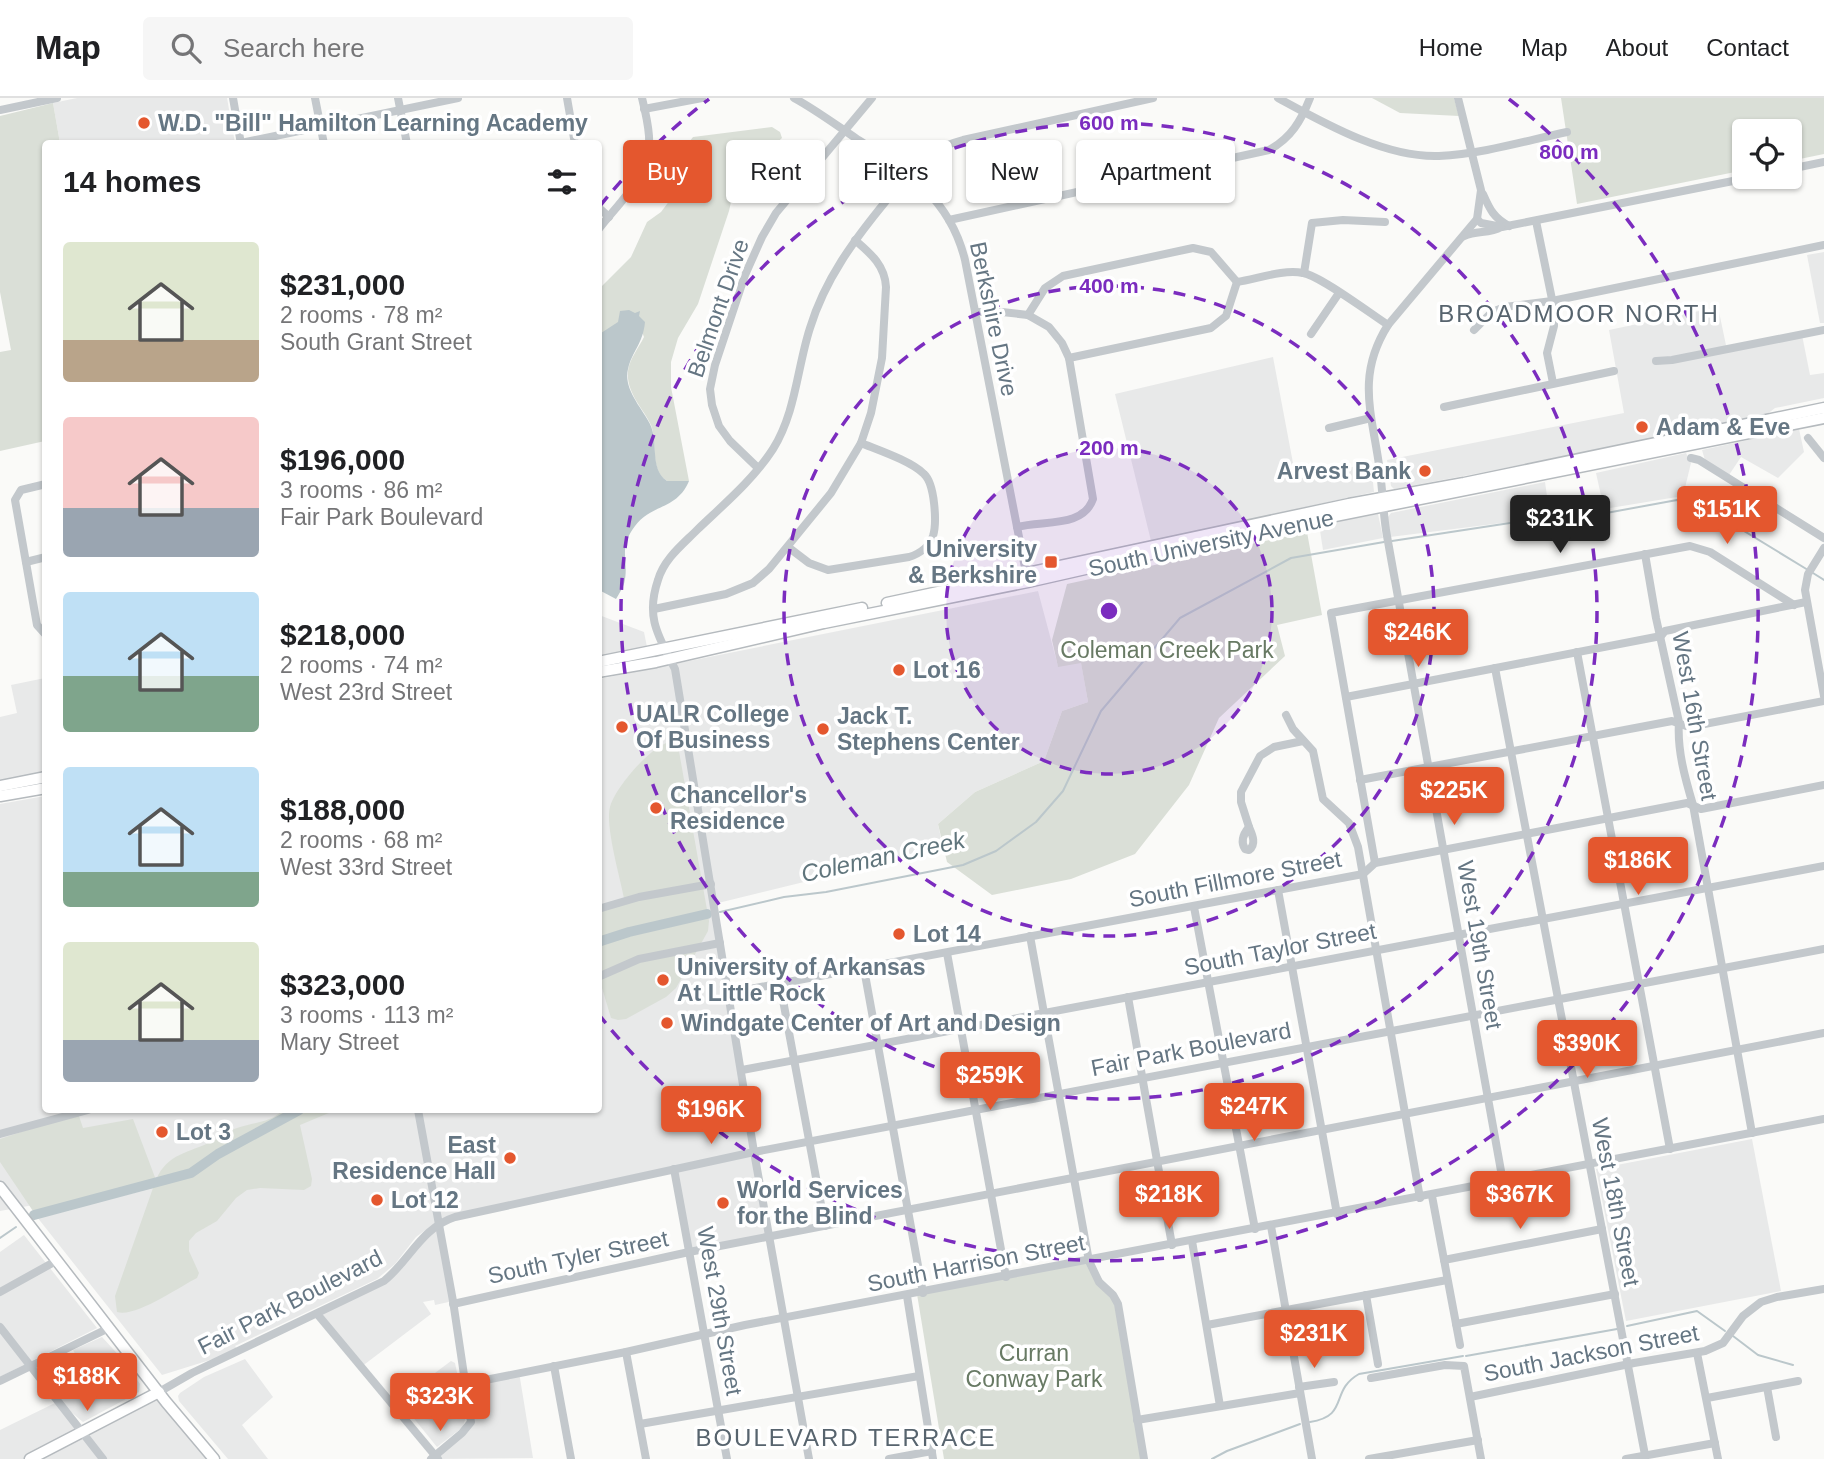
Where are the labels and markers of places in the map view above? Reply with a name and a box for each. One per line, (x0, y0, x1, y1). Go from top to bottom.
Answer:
place label: W.D. "Bill" Hamilton Learning Academy (158, 110, 588, 136)
marker: W.D. "Bill" Hamilton Learning Academy (136, 115, 152, 131)
place label: Adam & Eve (1656, 414, 1790, 440)
marker: Adam & Eve (1634, 419, 1650, 435)
place label: Arvest Bank (1277, 458, 1411, 484)
marker: Arvest Bank (1417, 463, 1433, 479)
pin: $151K (1678, 486, 1776, 546)
pin: $231K (1511, 496, 1609, 555)
place label: University & Berkshire (908, 536, 1037, 588)
marker: University & Berkshire (1043, 554, 1059, 570)
centre of rings (1097, 599, 1121, 623)
pin: $246K (1369, 610, 1467, 669)
place label: Lot 16 (913, 657, 981, 683)
marker: Lot 16 (891, 662, 907, 678)
place label: UALR College Of Business (636, 701, 789, 753)
place label: Jack T. Stephens Center (837, 703, 1020, 755)
marker: UALR College Of Business (614, 719, 630, 735)
marker: Jack T. Stephens Center (815, 721, 831, 737)
pin: $225K (1405, 768, 1503, 827)
place label: Chancellor's Residence (670, 782, 807, 834)
marker: Chancellor's Residence (648, 800, 664, 816)
pin: $186K (1589, 838, 1687, 897)
place label: Lot 14 (913, 921, 981, 947)
marker: Lot 14 (891, 926, 907, 942)
place label: University of Arkansas At Little Rock (677, 954, 925, 1006)
marker: University of Arkansas At Little Rock (655, 972, 671, 988)
place label: Windgate Center of Art and Design (681, 1010, 1061, 1036)
marker: Windgate Center of Art and Design (659, 1015, 675, 1031)
pin: $390K (1538, 1020, 1636, 1080)
pin: $259K (941, 1052, 1039, 1112)
pin: $247K (1205, 1084, 1303, 1143)
pin: $196K (662, 1086, 760, 1146)
place label: Lot 3 (176, 1119, 231, 1145)
marker: Lot 3 (154, 1124, 170, 1140)
place label: East Residence Hall (332, 1132, 496, 1184)
marker: East Residence Hall (502, 1150, 518, 1166)
pin: $218K (1120, 1172, 1218, 1231)
pin: $367K (1471, 1172, 1569, 1231)
place label: World Services for the Blind (737, 1177, 903, 1229)
place label: Lot 12 (391, 1187, 459, 1213)
marker: Lot 12 (369, 1192, 385, 1208)
marker: World Services for the Blind (715, 1195, 731, 1211)
pin: $231K (1265, 1310, 1363, 1370)
pin: $188K (38, 1354, 136, 1413)
pin: $323K (391, 1374, 489, 1433)

